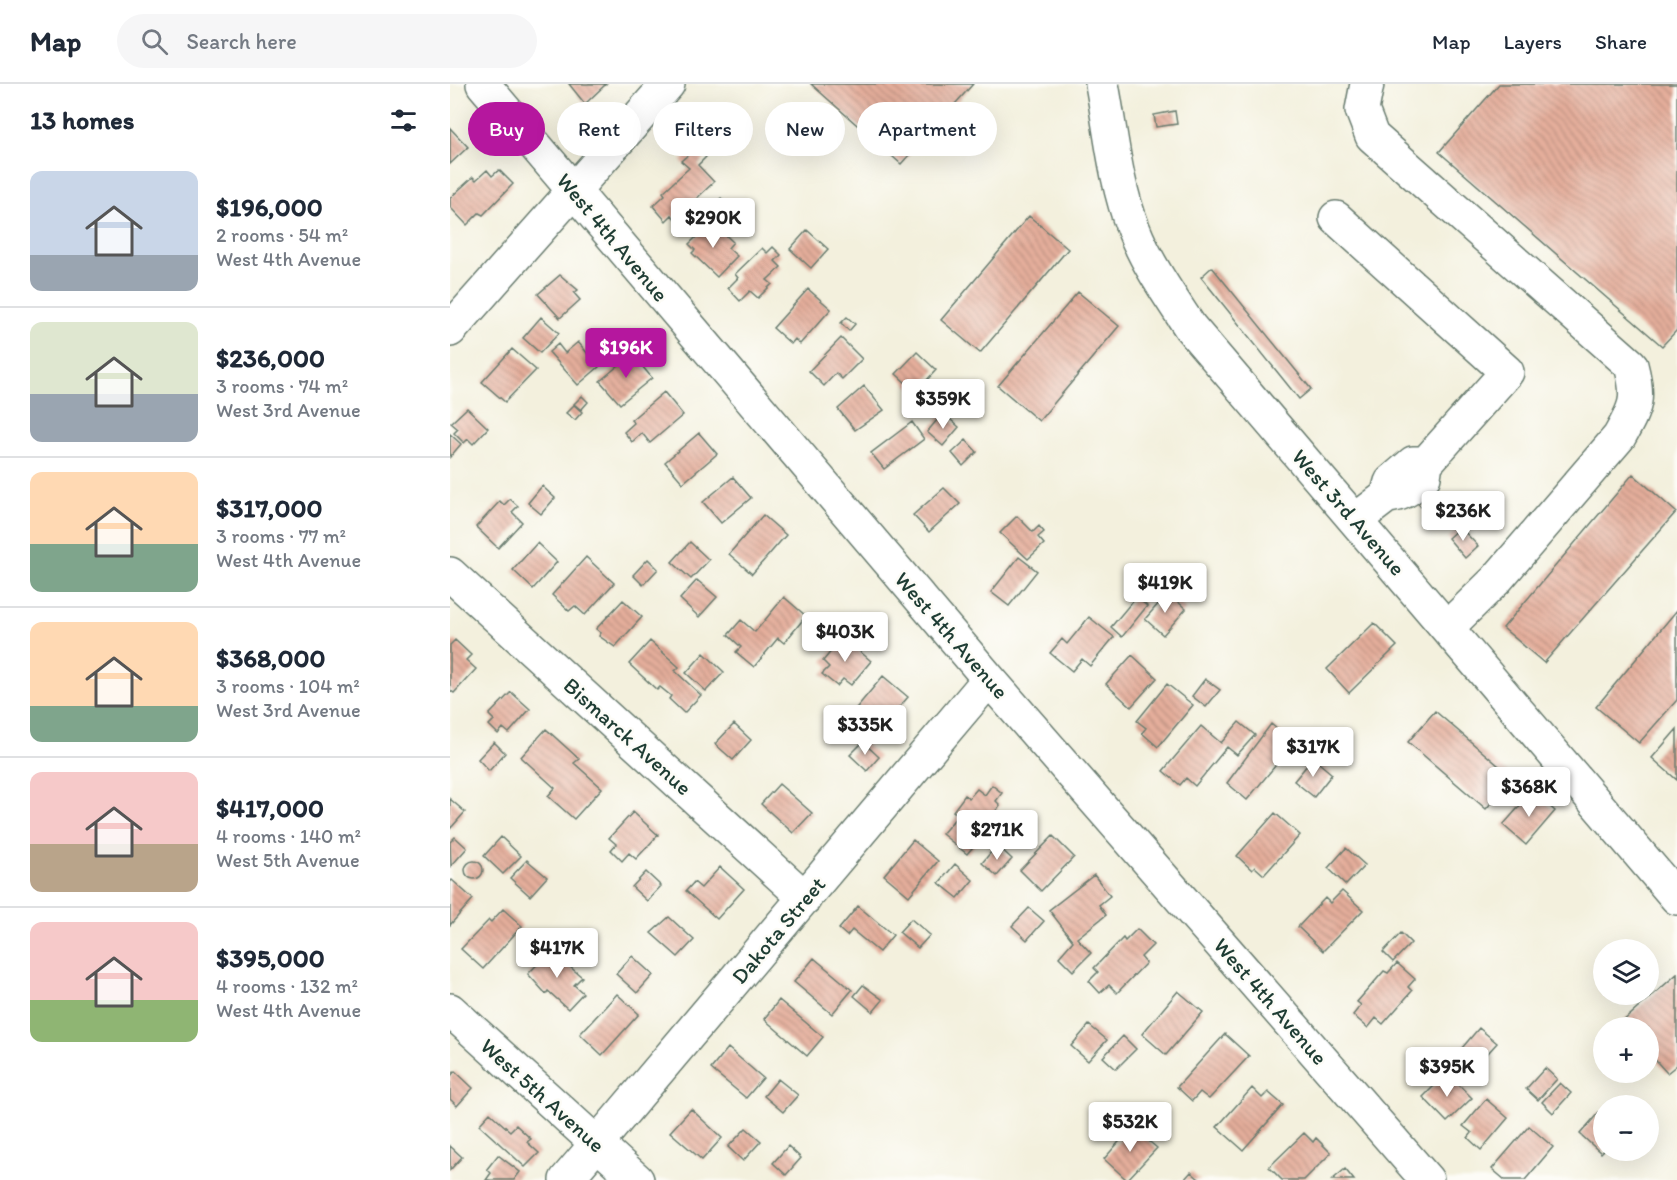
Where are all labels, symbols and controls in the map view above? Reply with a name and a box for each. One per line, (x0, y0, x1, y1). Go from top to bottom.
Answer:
search box (117, 14, 537, 68)
text: Map (30, 24, 81, 58)
icon: search (138, 25, 171, 58)
text: Search here (186, 28, 297, 55)
text: Map (1432, 29, 1471, 54)
text: Layers (1504, 29, 1562, 54)
text: Share (1595, 29, 1647, 54)
chip: Buy (468, 102, 545, 156)
chip: Rent (557, 102, 641, 156)
chip: Filters (653, 102, 753, 156)
chip: New (765, 102, 845, 156)
chip: Apartment (857, 102, 997, 156)
text: 13 homes (30, 104, 134, 136)
icon: filters (387, 104, 420, 137)
street label: West 4th Avenue (551, 167, 674, 307)
text: $196,000 (216, 191, 323, 223)
icon: home (78, 195, 150, 267)
pin: $290K (671, 198, 755, 249)
text: $290K (685, 205, 741, 229)
text: 2 rooms · 54 m² (216, 223, 348, 247)
text: West 4th Avenue (216, 247, 361, 271)
pin: $196K (584, 328, 668, 379)
text: $196K (599, 335, 653, 359)
text: $236,000 (216, 342, 325, 374)
icon: home (78, 346, 150, 418)
text: 3 rooms · 74 m² (216, 374, 348, 398)
pin: $359K (901, 379, 985, 430)
text: $359K (916, 386, 970, 410)
text: West 3rd Avenue (216, 398, 361, 422)
street label: West 3rd Avenue (1286, 443, 1411, 581)
pin: $236K (1421, 491, 1505, 542)
text: $317,000 (216, 492, 323, 524)
icon: home (78, 496, 150, 568)
text: $236K (1436, 498, 1490, 522)
text: 3 rooms · 77 m² (216, 524, 346, 548)
text: West 4th Avenue (216, 548, 361, 572)
pin: $419K (1123, 563, 1207, 614)
street label: West 4th Avenue (889, 566, 1014, 704)
text: $419K (1138, 570, 1192, 594)
pin: $403K (803, 612, 887, 663)
text: $403K (816, 619, 874, 643)
text: $368,000 (216, 642, 326, 674)
icon: home (78, 646, 150, 718)
street label: Bismarck Avenue (558, 672, 697, 801)
text: 3 rooms · 104 m² (216, 674, 360, 698)
text: West 3rd Avenue (216, 698, 361, 722)
pin: $335K (823, 705, 907, 756)
text: $335K (837, 712, 893, 736)
pin: $317K (1271, 727, 1355, 778)
text: $317K (1286, 734, 1340, 758)
pin: $368K (1487, 767, 1571, 818)
text: $368K (1501, 774, 1557, 798)
text: $417,000 (216, 792, 324, 824)
icon: home (78, 796, 150, 868)
pin: $271K (955, 810, 1039, 861)
text: $271K (971, 817, 1023, 841)
text: 4 rooms · 140 m² (216, 824, 361, 848)
text: West 5th Avenue (216, 848, 360, 872)
street label: Dakota Street (726, 871, 831, 989)
pin: $417K (515, 928, 599, 979)
street label: West 4th Avenue (1208, 932, 1333, 1070)
text: $417K (530, 935, 584, 959)
map controls (1593, 939, 1659, 1161)
button: layers (1593, 939, 1659, 1005)
text: $395,000 (216, 942, 325, 974)
icon: home (78, 946, 150, 1018)
text: 4 rooms · 132 m² (216, 974, 358, 998)
text: West 4th Avenue (216, 998, 361, 1022)
button: + (1593, 1017, 1659, 1083)
street label: West 5th Avenue (475, 1032, 610, 1158)
pin: $395K (1405, 1047, 1489, 1098)
text: $395K (1420, 1054, 1474, 1078)
button: − (1593, 1095, 1659, 1161)
pin: $532K (1088, 1102, 1172, 1153)
text: $532K (1103, 1109, 1157, 1133)

